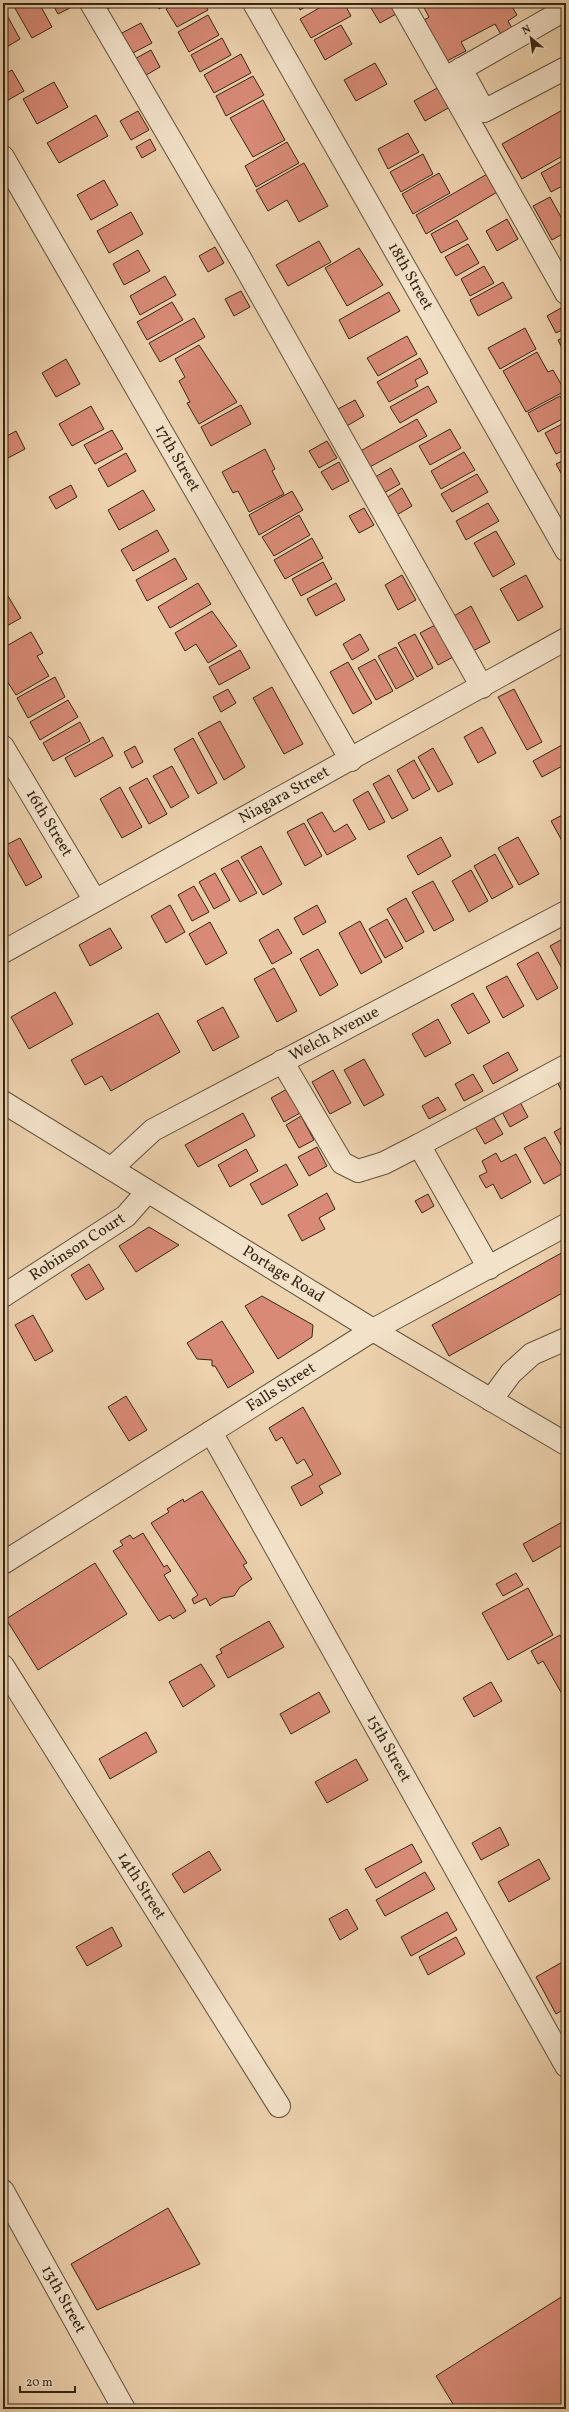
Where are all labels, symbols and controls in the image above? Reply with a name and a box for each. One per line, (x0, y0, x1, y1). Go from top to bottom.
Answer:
north arrow (511, 18, 551, 58)
text: N (520, 22, 534, 39)
street label: 18th Street (382, 239, 438, 315)
street label: 17th Street (149, 421, 205, 496)
street label: Niagara Street (235, 761, 334, 830)
street label: 16th Street (20, 786, 78, 861)
street label: Welch Avenue (285, 1001, 383, 1067)
street label: Robinson Court (25, 1208, 130, 1287)
street label: Portage Road (238, 1241, 328, 1308)
street label: Falls Street (243, 1357, 320, 1418)
street label: 15th Street (361, 1711, 416, 1787)
street label: 14th Street (112, 1848, 171, 1925)
street label: 13th Street (35, 2261, 91, 2338)
scale bar (20, 2368, 75, 2394)
text: 20 m (26, 2375, 53, 2391)

